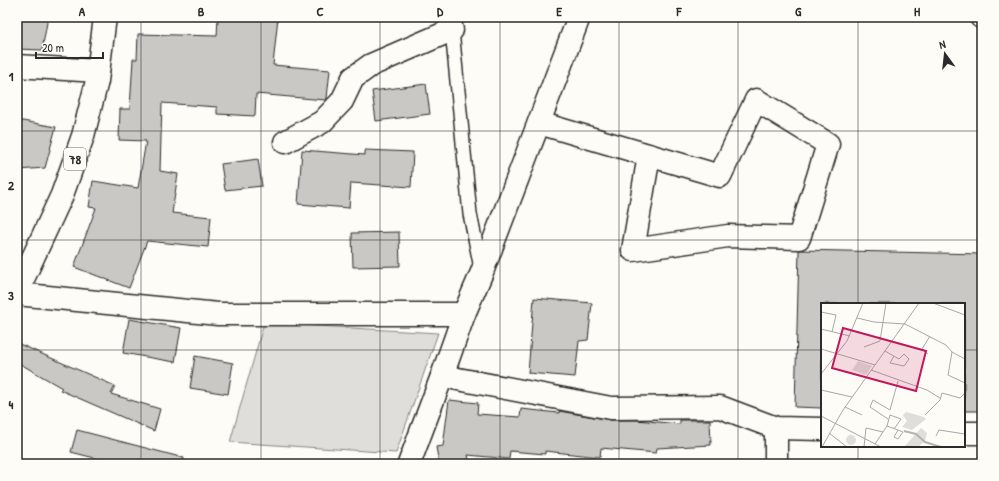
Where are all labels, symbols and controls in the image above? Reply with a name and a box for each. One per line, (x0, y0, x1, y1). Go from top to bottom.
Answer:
text: A (79, 2, 86, 20)
text: B (198, 2, 205, 20)
text: C (316, 2, 324, 20)
text: D (437, 2, 444, 20)
text: E (556, 2, 562, 20)
text: F (676, 2, 683, 20)
text: G (795, 2, 802, 20)
text: H (914, 2, 920, 20)
scale bar (36, 34, 103, 60)
north arrow (925, 34, 965, 74)
text: N (938, 37, 947, 52)
text: 20 m (42, 39, 64, 56)
text: 1 (9, 67, 14, 85)
road number: 78 (64, 148, 86, 170)
text: 2 (8, 176, 15, 194)
text: 3 (8, 286, 14, 304)
inset map (821, 303, 965, 447)
text: 4 (9, 395, 14, 413)

